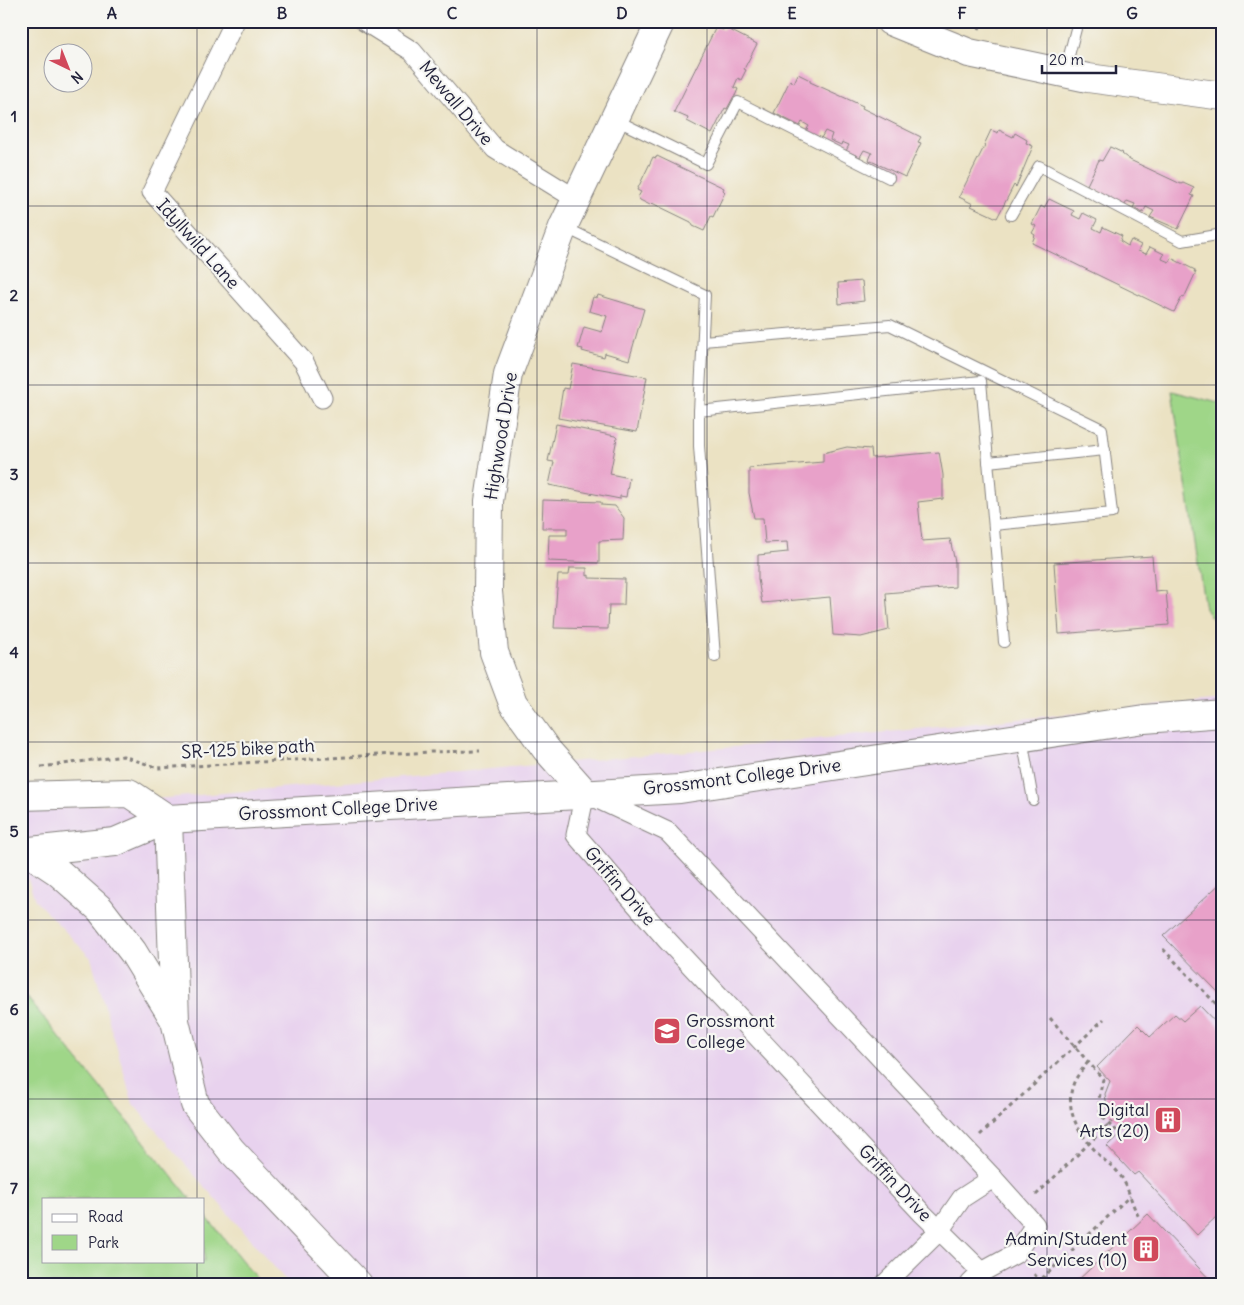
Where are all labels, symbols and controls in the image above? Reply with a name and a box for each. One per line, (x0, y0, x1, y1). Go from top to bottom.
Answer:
text: A (107, 3, 117, 23)
text: B (277, 3, 288, 23)
text: C (447, 3, 458, 23)
text: D (616, 3, 628, 23)
text: E (787, 3, 797, 23)
text: F (957, 3, 967, 23)
text: G (1126, 3, 1138, 23)
north arrow (42, 42, 92, 92)
scale bar (1042, 42, 1115, 74)
text: 20 m (1049, 50, 1084, 69)
street label: Mewall Drive (414, 56, 498, 150)
text: N (67, 68, 87, 87)
text: 1 (11, 106, 17, 126)
street label: Idyllwild Lane (152, 194, 245, 294)
text: 2 (10, 285, 19, 305)
street label: Highwood Drive (479, 370, 522, 501)
text: 3 (9, 464, 19, 484)
text: 4 (9, 642, 19, 662)
street label: SR-125 bike path (181, 734, 315, 763)
street label: Grossmont College Drive (642, 753, 842, 800)
street label: Grossmont College Drive (238, 792, 438, 825)
text: 5 (9, 821, 19, 841)
street label: Griffin Drive (580, 841, 661, 930)
text: 6 (9, 999, 19, 1019)
place label: Grossmont College (686, 1009, 775, 1053)
school or university icon: Grossmont College (652, 1016, 682, 1046)
place label: Digital Arts (20) (1079, 1098, 1149, 1142)
building icon: Digital Arts (20) (1153, 1105, 1183, 1135)
street label: Griffin Drive (854, 1139, 937, 1226)
text: 7 (10, 1178, 18, 1198)
legend (42, 1198, 205, 1262)
text: Road (88, 1207, 123, 1226)
place label: Admin/Student Services (10) (1005, 1227, 1127, 1271)
text: Park (88, 1233, 119, 1252)
building icon: Admin/Student Services (10) (1131, 1234, 1161, 1264)

